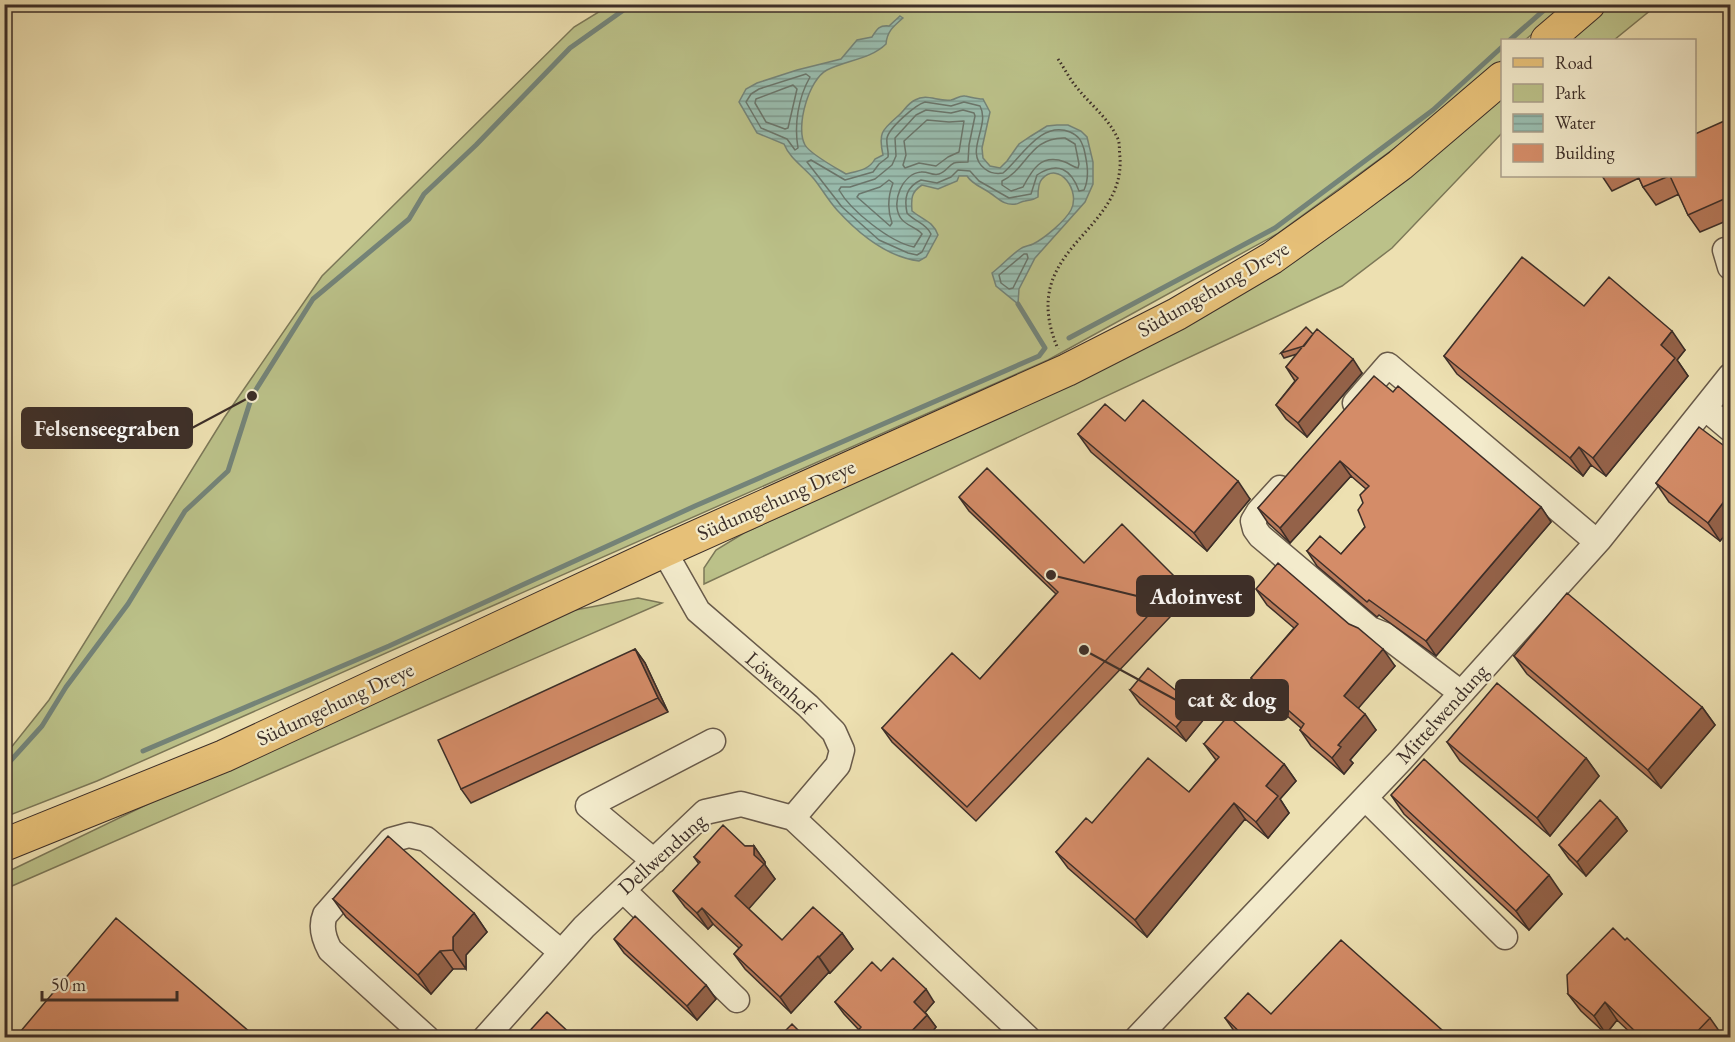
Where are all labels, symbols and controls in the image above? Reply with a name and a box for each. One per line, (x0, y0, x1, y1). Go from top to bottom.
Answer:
legend (1501, 39, 1696, 177)
text: Road (1555, 51, 1594, 74)
text: Park (1555, 81, 1586, 104)
text: Water (1555, 111, 1596, 134)
text: Building (1555, 141, 1615, 164)
street label: Südumgehung Dreye (1132, 234, 1293, 343)
callout: Felsenseegraben (22, 408, 192, 448)
text: Felsenseegraben (34, 414, 180, 443)
street label: Südumgehung Dreye (692, 453, 859, 547)
callout: Adoinvest (1137, 576, 1254, 616)
text: Adoinvest (1149, 582, 1243, 611)
street label: Löwenhof (740, 645, 822, 722)
street label: Südumgehung Dreye (252, 655, 418, 752)
street label: Mittelwendung (1390, 657, 1494, 769)
callout: cat & dog (1176, 680, 1288, 720)
text: cat & dog (1188, 685, 1277, 714)
street label: Dellwendung (612, 807, 712, 900)
scale bar (42, 964, 177, 1002)
text: 50 m (51, 973, 86, 996)

